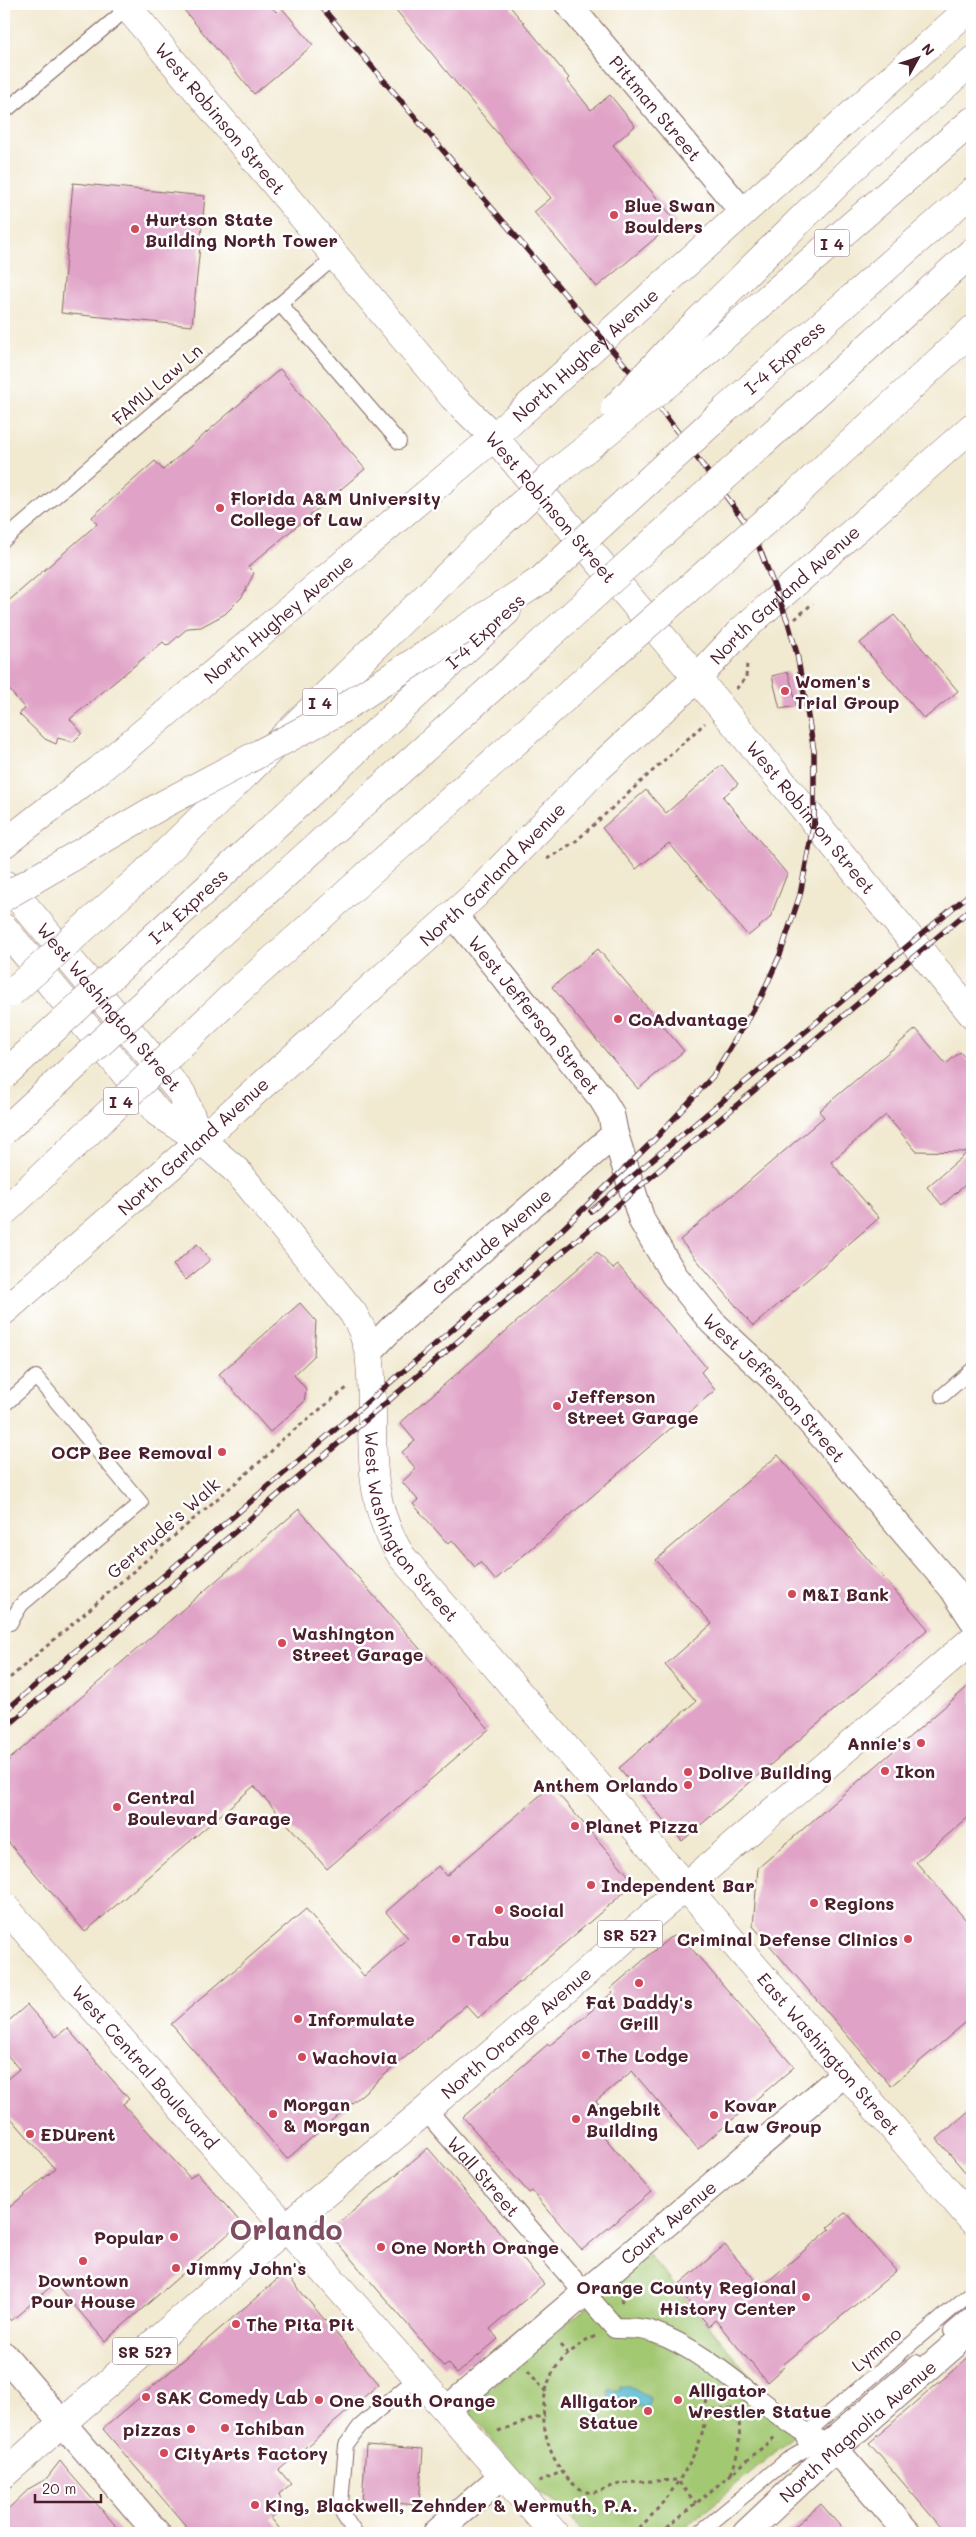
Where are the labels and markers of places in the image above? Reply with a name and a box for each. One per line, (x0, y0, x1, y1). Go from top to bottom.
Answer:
place label: Blue Swan Boulders (624, 193, 715, 238)
place label: Hurtson State Building North Tower (145, 207, 338, 252)
marker: Blue Swan Boulders (608, 209, 620, 221)
marker: Hurtson State Building North Tower (129, 223, 141, 235)
place label: Florida A&M University College of Law (230, 486, 441, 531)
marker: Florida A&M University College of Law (214, 502, 226, 514)
place label: Women's Trial Group (795, 669, 899, 714)
marker: Women's Trial Group (779, 685, 791, 697)
place label: CoAdvantage (628, 1007, 748, 1031)
marker: CoAdvantage (612, 1013, 624, 1025)
place label: Jefferson Street Garage (567, 1384, 699, 1429)
marker: Jefferson Street Garage (551, 1400, 563, 1412)
place label: OCP Bee Removal (51, 1440, 212, 1464)
marker: OCP Bee Removal (216, 1446, 228, 1458)
place label: M&I Bank (802, 1582, 889, 1606)
marker: M&I Bank (786, 1588, 798, 1600)
place label: Washington Street Garage (292, 1621, 424, 1666)
marker: Washington Street Garage (276, 1637, 288, 1649)
place label: Annie's (847, 1731, 911, 1755)
marker: Annie's (915, 1737, 927, 1749)
place label: Ikon (895, 1759, 935, 1783)
place label: Dolive Building (698, 1760, 832, 1784)
marker: Ikon (879, 1765, 891, 1777)
marker: Dolive Building (682, 1766, 694, 1778)
place label: Anthem Orlando (533, 1773, 678, 1797)
marker: Anthem Orlando (682, 1779, 694, 1791)
place label: Central Boulevard Garage (127, 1785, 291, 1830)
marker: Central Boulevard Garage (111, 1801, 123, 1813)
place label: Planet Pizza (585, 1814, 699, 1838)
marker: Planet Pizza (569, 1820, 581, 1832)
place label: Independent Bar (601, 1873, 755, 1897)
marker: Independent Bar (585, 1879, 597, 1891)
place label: Regions (824, 1891, 894, 1915)
marker: Regions (808, 1897, 820, 1909)
place label: Social (509, 1898, 564, 1922)
marker: Social (493, 1904, 505, 1916)
place label: Tabu (466, 1927, 509, 1951)
place label: Criminal Defense Clinics (677, 1927, 898, 1951)
marker: Tabu (450, 1933, 462, 1945)
marker: Criminal Defense Clinics (902, 1933, 914, 1945)
marker: Fat Daddy's Grill (633, 1977, 645, 1989)
place label: Fat Daddy's Grill (585, 1990, 693, 2035)
place label: Informulate (308, 2007, 415, 2031)
marker: Informulate (292, 2013, 304, 2025)
place label: The Lodge (596, 2043, 689, 2067)
place label: Wachovia (312, 2045, 397, 2069)
marker: The Lodge (580, 2049, 592, 2061)
marker: Wachovia (296, 2051, 308, 2063)
place label: Morgan & Morgan (283, 2092, 370, 2137)
place label: Kovar Law Group (724, 2093, 822, 2138)
place label: Angebilt Building (586, 2097, 661, 2142)
marker: Morgan & Morgan (267, 2108, 279, 2120)
marker: Kovar Law Group (708, 2109, 720, 2121)
marker: Angebilt Building (570, 2113, 582, 2125)
place label: EDUrent (40, 2122, 116, 2146)
marker: EDUrent (24, 2128, 36, 2140)
place label: Popular (94, 2225, 164, 2249)
marker: Popular (168, 2231, 180, 2243)
place label: One North Orange (391, 2235, 559, 2259)
marker: One North Orange (375, 2241, 387, 2253)
marker: Downtown Pour House (77, 2255, 89, 2267)
place label: Jimmy John's (186, 2256, 306, 2280)
marker: Jimmy John's (170, 2262, 182, 2274)
place label: Downtown Pour House (31, 2268, 136, 2313)
place label: Orange County Regional History Center (576, 2275, 796, 2320)
marker: Orange County Regional History Center (800, 2291, 812, 2303)
place label: The Pita Pit (246, 2312, 355, 2336)
marker: The Pita Pit (230, 2318, 242, 2330)
place label: Alligator Wrestler Statue (688, 2378, 832, 2423)
place label: SAK Comedy Lab (156, 2385, 308, 2409)
place label: One South Orange (329, 2388, 496, 2412)
place label: Alligator Statue (560, 2389, 638, 2434)
marker: SAK Comedy Lab (140, 2391, 152, 2403)
marker: One South Orange (313, 2394, 325, 2406)
marker: Alligator Wrestler Statue (672, 2394, 684, 2406)
marker: Alligator Statue (642, 2405, 654, 2417)
place label: Ichiban (235, 2416, 304, 2440)
place label: pizzas (123, 2417, 181, 2441)
marker: Ichiban (219, 2422, 231, 2434)
marker: pizzas (185, 2423, 197, 2435)
place label: CityArts Factory (174, 2441, 328, 2465)
marker: CityArts Factory (158, 2447, 170, 2459)
place label: King, Blackwell, Zehnder & Wermuth, P.A. (265, 2493, 638, 2517)
marker: King, Blackwell, Zehnder & Wermuth, P.A. (249, 2499, 261, 2511)

